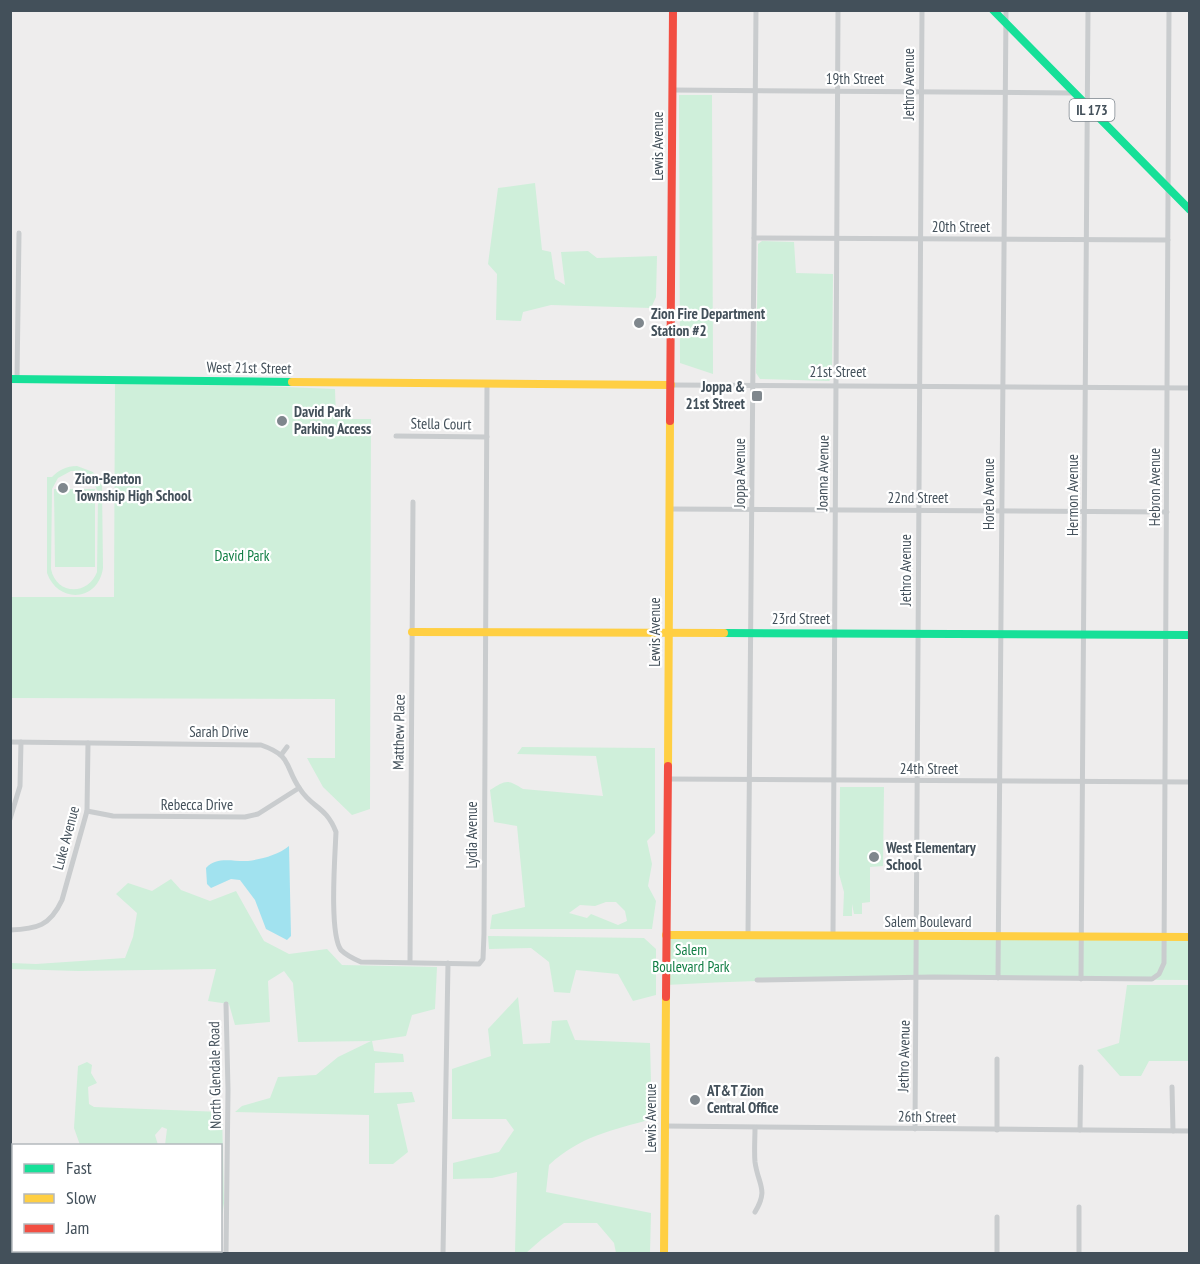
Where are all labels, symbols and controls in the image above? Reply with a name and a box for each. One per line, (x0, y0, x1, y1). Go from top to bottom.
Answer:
street label: Jethro Avenue (899, 48, 918, 121)
street label: 19th Street (826, 69, 884, 88)
road number: IL 173 (1070, 99, 1114, 121)
street label: Lewis Avenue (648, 111, 667, 181)
street label: 20th Street (932, 217, 990, 236)
place label: Zion Fire Department Station #2 (651, 304, 766, 340)
marker: Zion Fire Department Station #2 (632, 316, 646, 330)
street label: West 21st Street (206, 357, 292, 378)
street label: 21st Street (810, 362, 866, 381)
place label: Joppa & 21st Street (685, 377, 746, 413)
marker: Joppa & 21st Street (750, 389, 764, 403)
place label: David Park Parking Access (294, 402, 371, 438)
street label: Stella Court (410, 413, 472, 434)
marker: David Park Parking Access (275, 414, 289, 428)
street label: Joanna Avenue (812, 435, 833, 512)
street label: Joppa Avenue (730, 438, 749, 509)
street label: Hebron Avenue (1145, 448, 1164, 526)
street label: Hermon Avenue (1063, 454, 1082, 536)
street label: Horeb Avenue (979, 458, 998, 530)
place label: Zion-Benton Township High School (75, 469, 192, 505)
marker: Zion-Benton Township High School (56, 481, 70, 495)
street label: 22nd Street (888, 488, 948, 507)
street label: Jethro Avenue (896, 534, 915, 607)
park label: David Park (215, 546, 270, 565)
street label: Lewis Avenue (645, 597, 664, 667)
street label: 23rd Street (772, 609, 830, 628)
street label: Matthew Place (388, 694, 409, 770)
street label: Sarah Drive (189, 722, 249, 741)
street label: 24th Street (900, 759, 958, 778)
street label: Rebecca Drive (161, 795, 233, 814)
street label: Lydia Avenue (462, 801, 481, 869)
street label: Luke Avenue (48, 804, 83, 872)
place label: West Elementary School (885, 838, 977, 874)
marker: West Elementary School (867, 850, 881, 864)
street label: Salem Boulevard (885, 912, 971, 931)
park label: Salem Boulevard Park (652, 940, 730, 976)
street label: Jethro Avenue (893, 1020, 914, 1093)
street label: North Glendale Road (204, 1021, 225, 1129)
place label: AT&T Zion Central Office (706, 1081, 779, 1117)
street label: Lewis Avenue (641, 1083, 660, 1153)
marker: AT&T Zion Central Office (688, 1093, 702, 1107)
street label: 26th Street (898, 1106, 956, 1127)
legend (12, 1144, 222, 1252)
text: Fast (66, 1156, 92, 1179)
text: Slow (66, 1186, 97, 1209)
text: Jam (65, 1216, 89, 1239)

